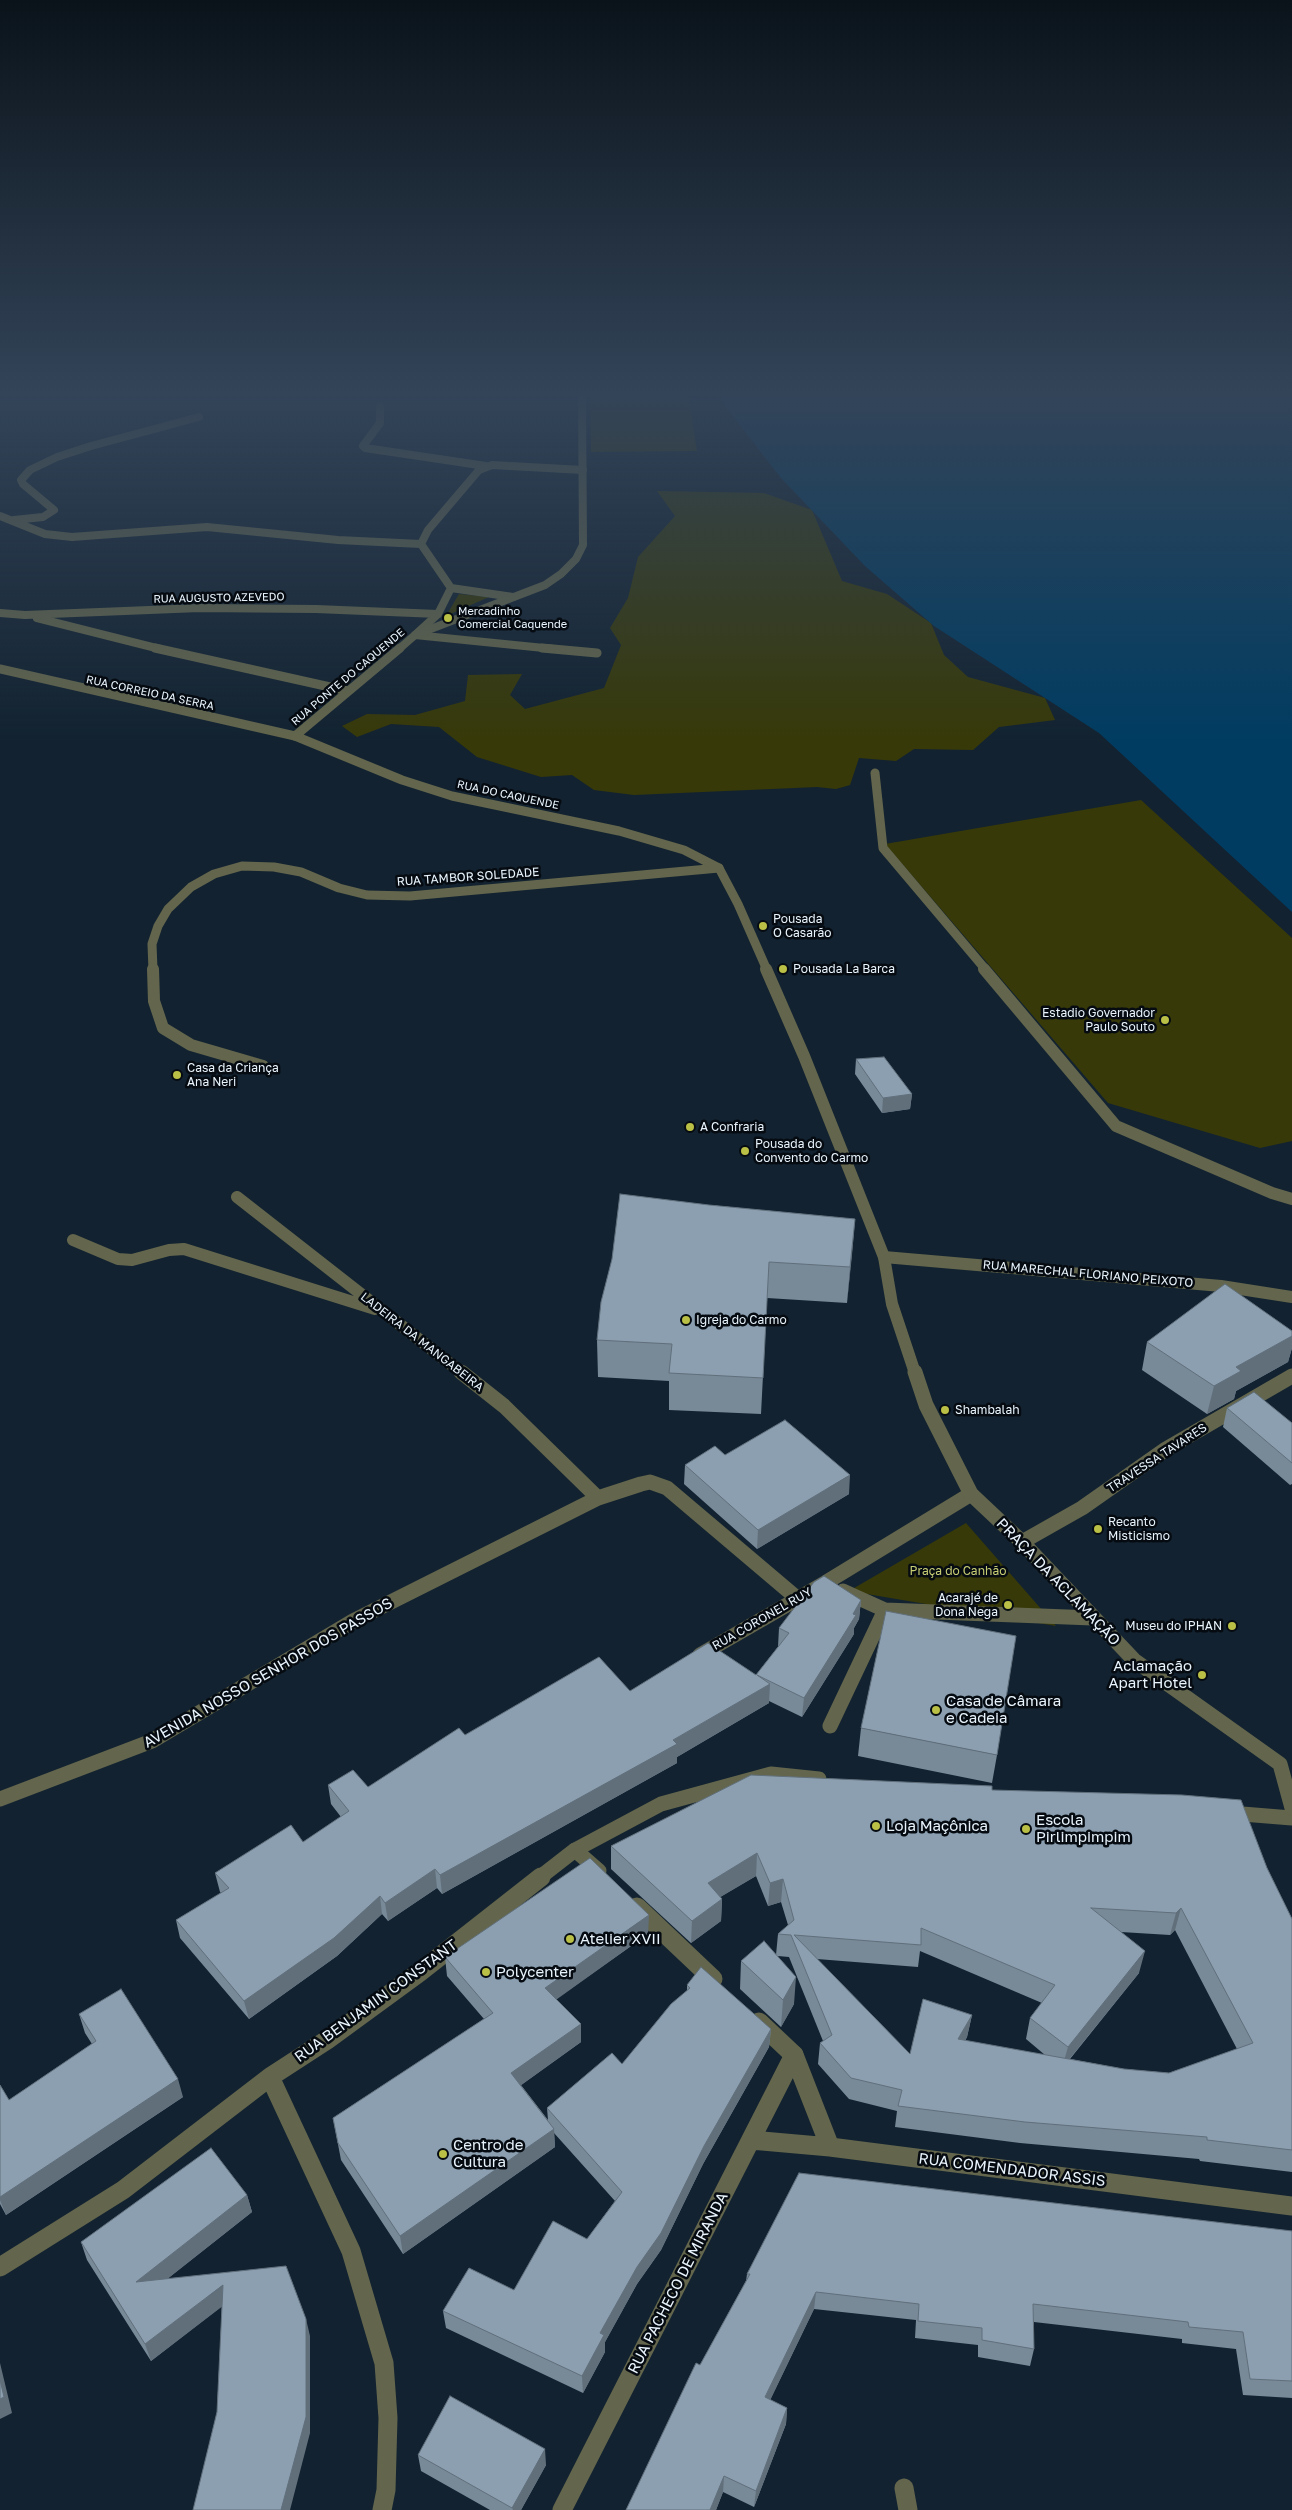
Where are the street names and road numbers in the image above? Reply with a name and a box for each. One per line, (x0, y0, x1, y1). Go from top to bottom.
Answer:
street label: RUA AUGUSTO AZEVEDO (153, 590, 285, 606)
street label: RUA PONTE DO CAQUENDE (289, 626, 407, 728)
street label: RUA CORREIO DA SERRA (85, 673, 215, 713)
street label: RUA DO CAQUENDE (456, 778, 560, 812)
street label: RUA TAMBOR SOLEDADE (396, 865, 540, 889)
street label: RUA MARECHAL FLORIANO PEIXOTO (982, 1258, 1194, 1290)
street label: LADEIRA DA MANGABEIRA (358, 1289, 486, 1395)
street label: TRAVESSA TAVARES (1105, 1420, 1209, 1496)
street label: PRAÇA DA ACLAMAÇÃO (993, 1515, 1123, 1649)
street label: RUA CORONEL RUY (710, 1585, 814, 1653)
street label: AVENIDA NOSSO SENHOR DOS PASSOS (140, 1594, 396, 1752)
street label: RUA BENJAMIN CONSTANT (291, 1936, 461, 2066)
street label: RUA COMENDADOR ASSIS (917, 2150, 1107, 2190)
street label: RUA PACHECO DE MIRANDA (624, 2189, 732, 2377)

